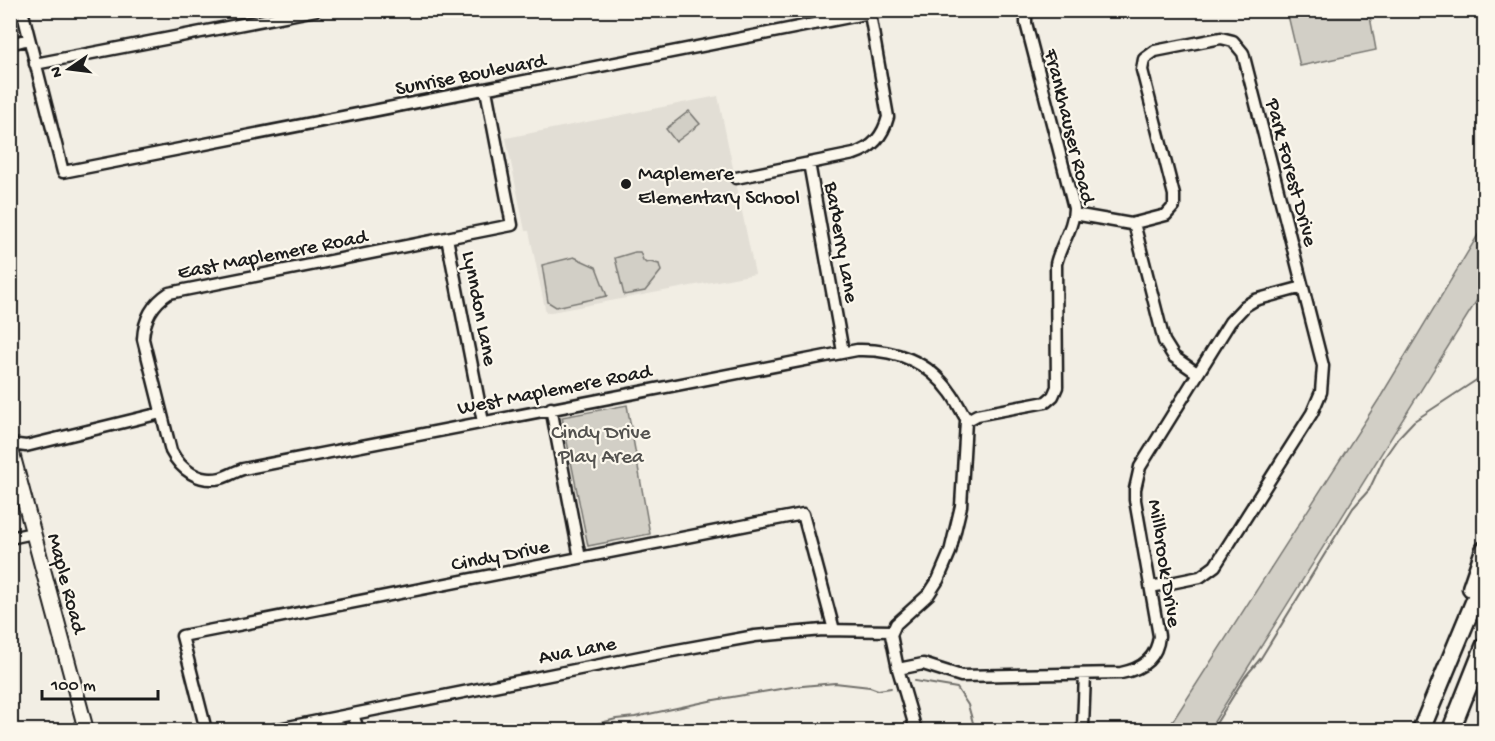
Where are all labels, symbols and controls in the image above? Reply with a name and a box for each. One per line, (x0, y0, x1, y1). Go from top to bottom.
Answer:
north arrow (39, 39, 99, 99)
street label: Frankhauser Road (1036, 46, 1099, 209)
street label: Sunrise Boulevard (393, 49, 550, 103)
text: N (47, 64, 68, 79)
street label: Park Forest Drive (1258, 95, 1322, 251)
place label: Maplemere Elementary School (638, 163, 800, 212)
marker: Maplemere Elementary School (619, 177, 633, 191)
street label: Barberry Lane (816, 179, 863, 306)
street label: East Maplemere Road (176, 225, 371, 287)
street label: Lynndon Lane (454, 249, 501, 369)
street label: West Maplemere Road (456, 360, 655, 422)
park label: Cindy Drive Play Area (551, 422, 652, 471)
street label: Millbrook Drive (1140, 498, 1185, 630)
street label: Maple Road (39, 531, 90, 638)
street label: Cindy Drive (450, 535, 553, 579)
street label: Ava Lane (537, 632, 620, 672)
scale bar (42, 663, 158, 701)
text: 100 m (50, 676, 96, 697)

